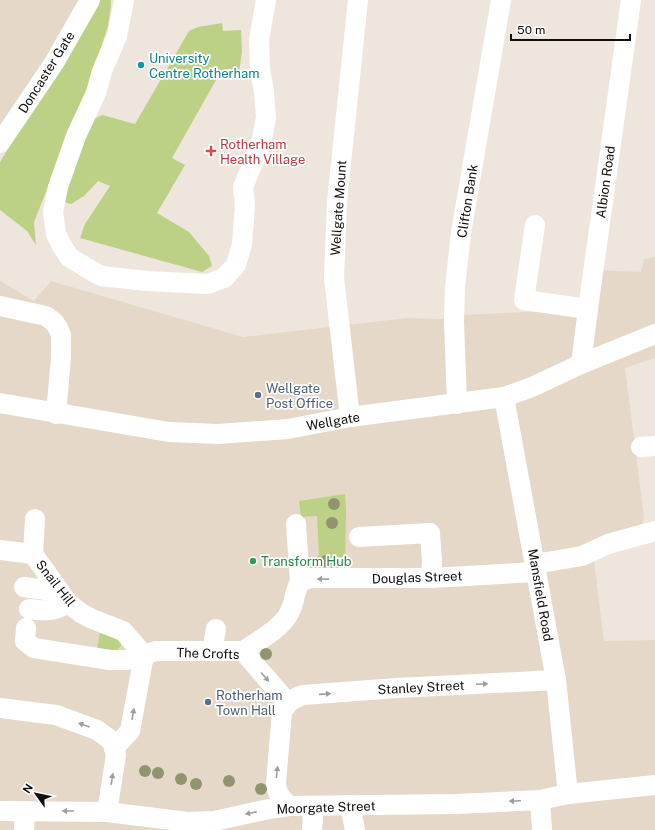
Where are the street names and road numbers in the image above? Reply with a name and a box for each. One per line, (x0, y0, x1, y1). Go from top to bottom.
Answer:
street label: Doncaster Gate (15, 29, 78, 116)
street label: Albion Road (593, 145, 618, 219)
street label: Wellgate Mount (328, 160, 349, 256)
street label: Clifton Bank (454, 163, 481, 239)
street label: Wellgate (305, 409, 361, 434)
street label: Mansfield Road (525, 548, 556, 642)
street label: Snail Hill (33, 557, 78, 610)
street label: Douglas Street (371, 568, 463, 587)
street label: The Crofts (176, 645, 240, 662)
street label: Stanley Street (377, 678, 465, 697)
street label: Moorgate Street (276, 798, 376, 817)

